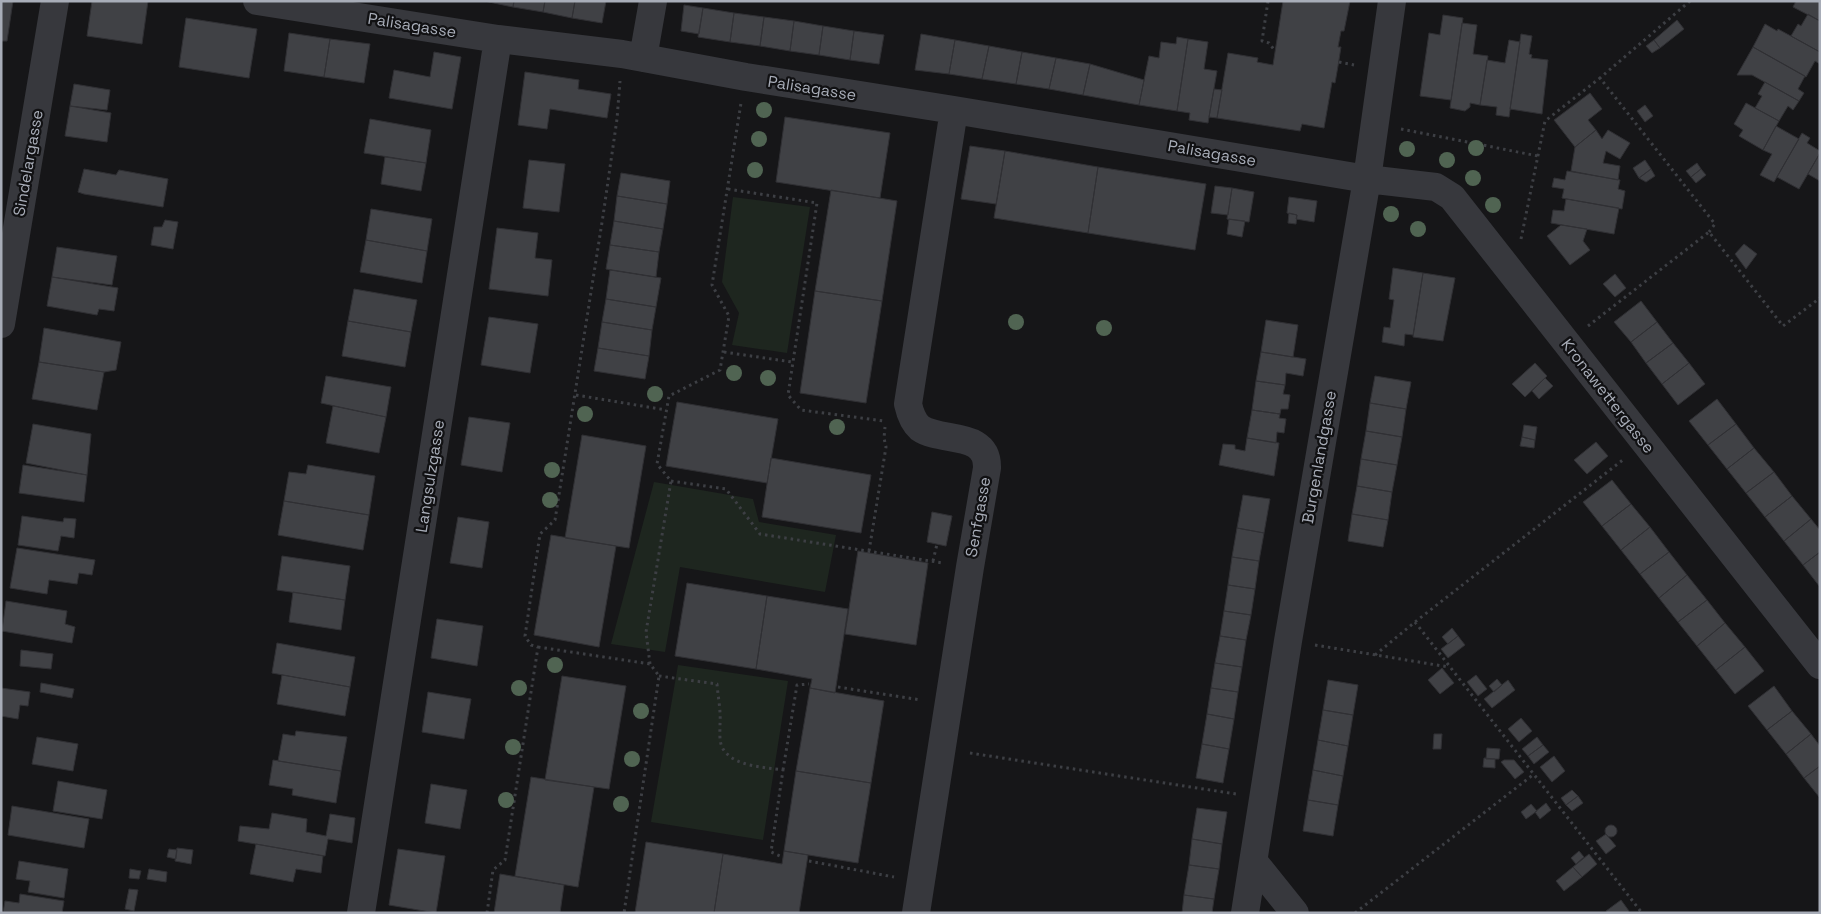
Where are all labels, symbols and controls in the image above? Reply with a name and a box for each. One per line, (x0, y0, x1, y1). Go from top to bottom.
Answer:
street label: Palisagasse (366, 8, 458, 42)
street label: Palisagasse (766, 71, 858, 105)
street label: Sindelargasse (8, 108, 48, 218)
street label: Palisagasse (1166, 135, 1258, 171)
street label: Kronawettergasse (1557, 334, 1659, 458)
street label: Burgenlandgasse (1297, 389, 1341, 525)
street label: Langsulzgasse (411, 418, 449, 534)
street label: Senfgasse (961, 475, 995, 559)

